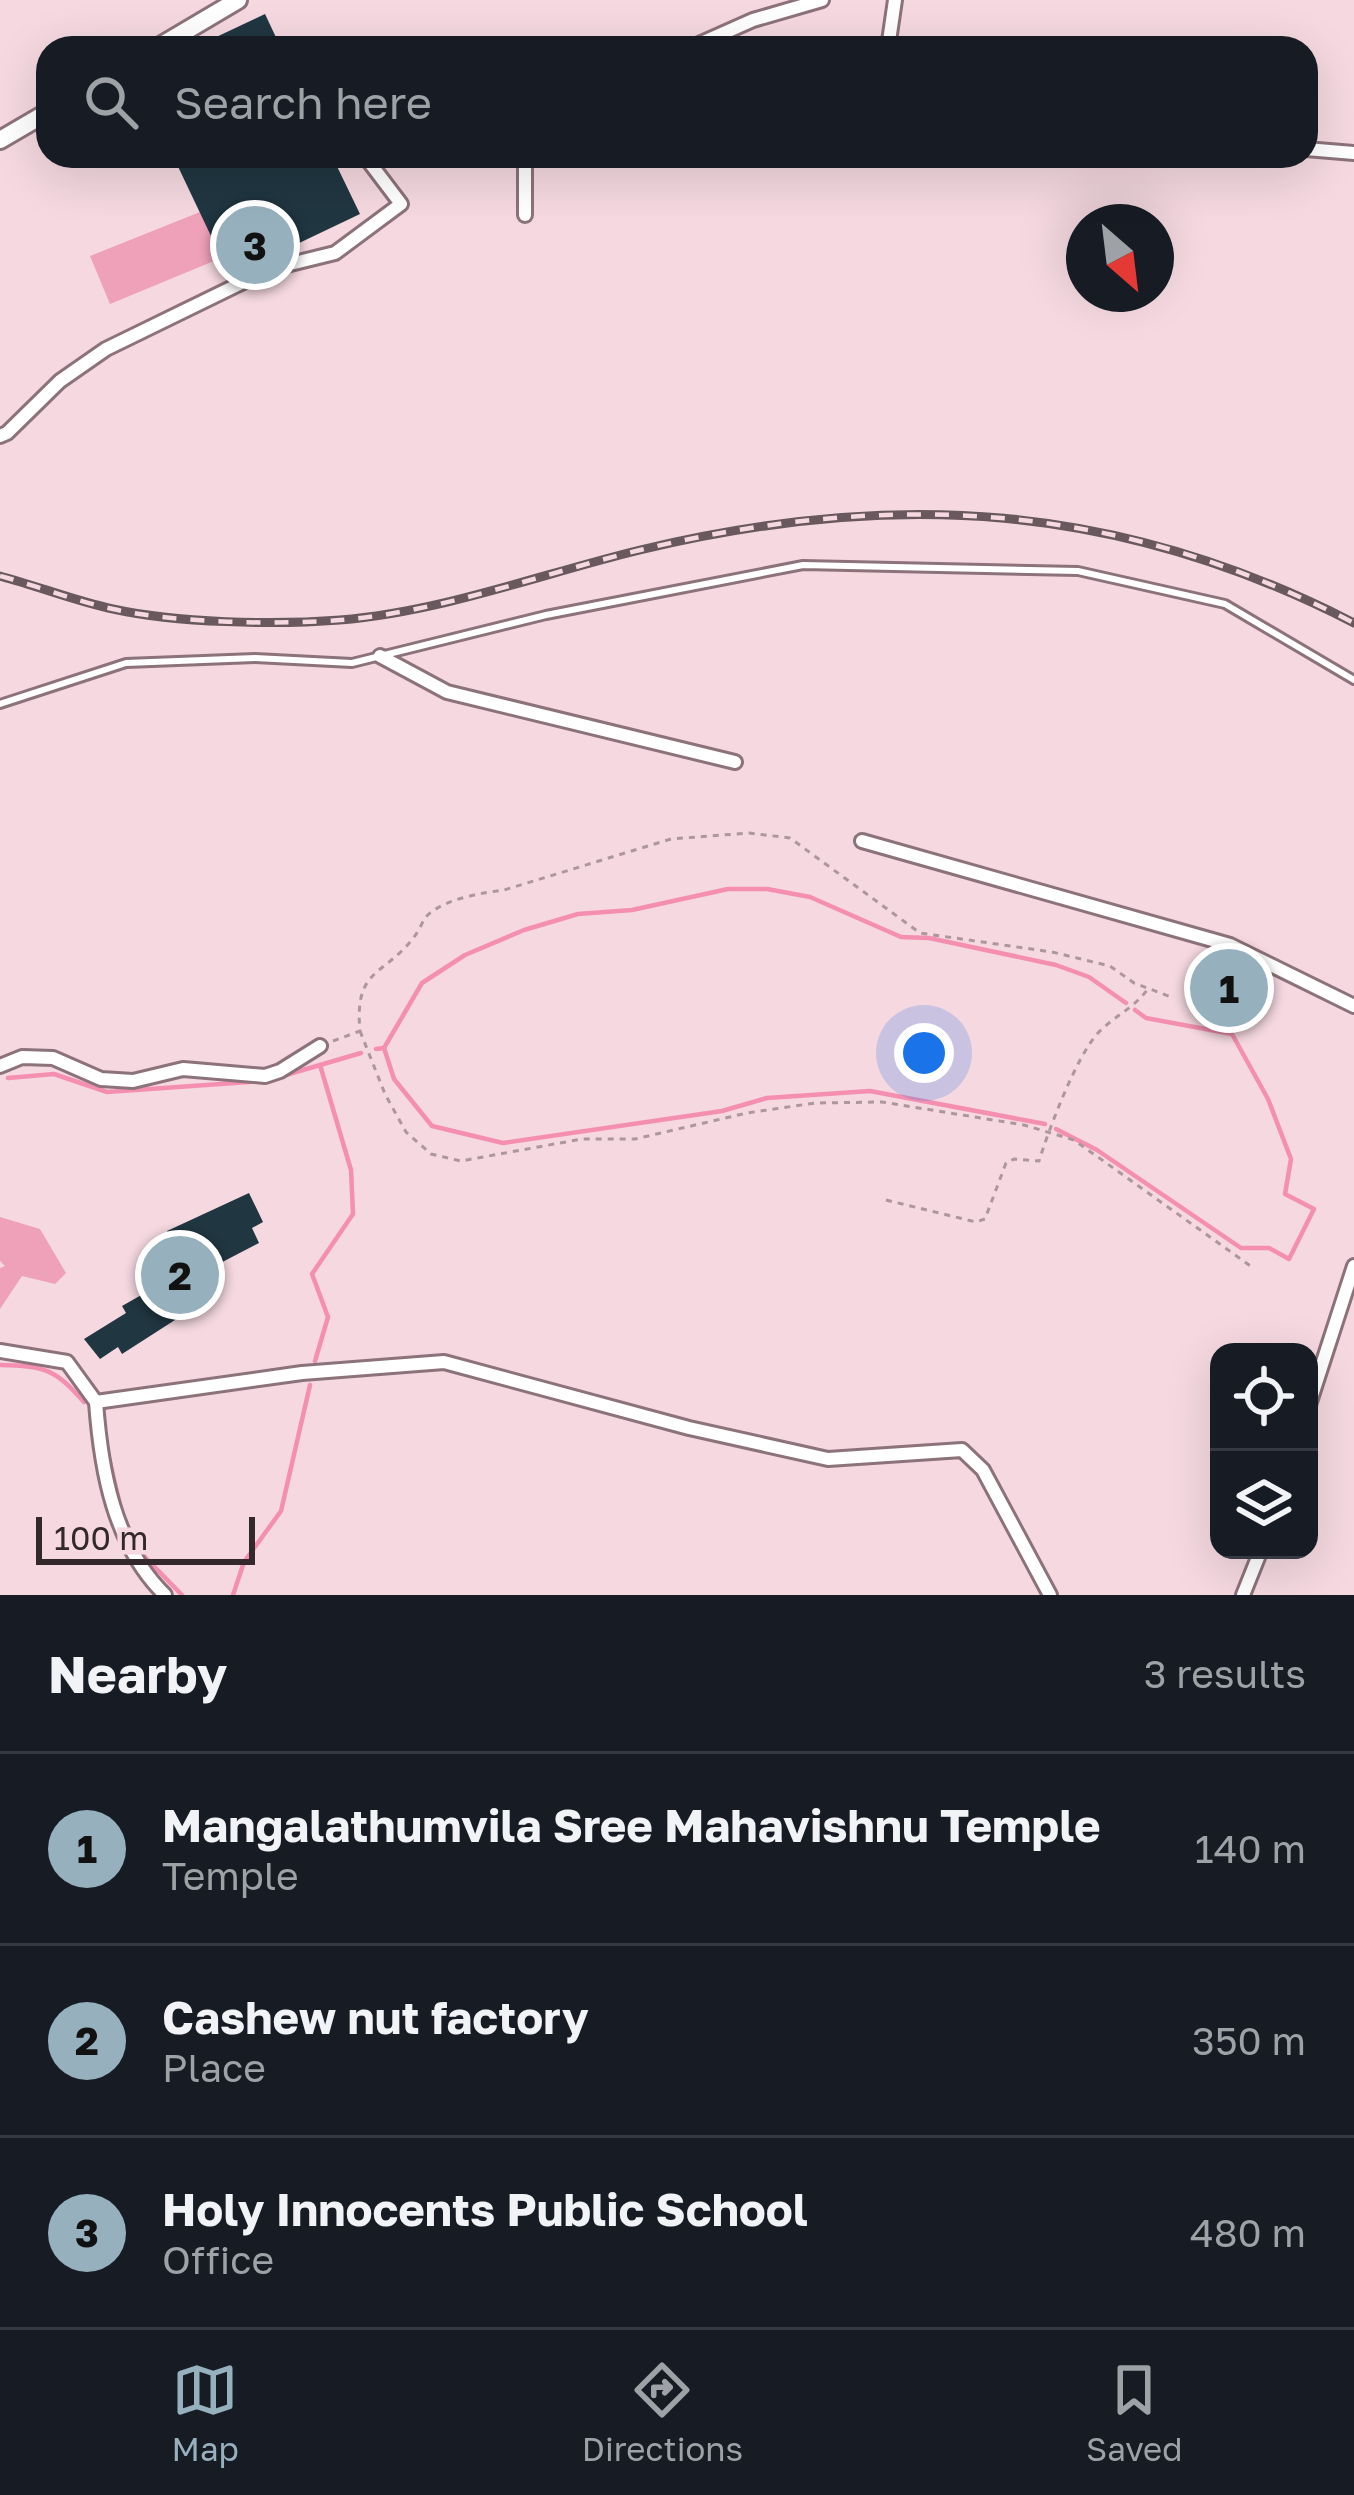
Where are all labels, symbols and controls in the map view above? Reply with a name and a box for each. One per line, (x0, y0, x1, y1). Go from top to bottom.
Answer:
search box (36, 36, 1318, 168)
icon: search (78, 69, 144, 135)
text: Search here (174, 75, 432, 129)
pin: 3 (216, 200, 294, 290)
north arrow (1066, 204, 1174, 312)
pin: 1 (1190, 943, 1268, 1033)
your location (894, 1023, 954, 1083)
pin: 2 (141, 1230, 219, 1320)
map controls (1210, 1343, 1318, 1559)
button: locate (1210, 1343, 1318, 1451)
button: layers (1210, 1451, 1318, 1559)
scale bar (36, 1511, 255, 1564)
text: 100 m (54, 1518, 148, 1557)
text: Nearby (48, 1643, 227, 1704)
text: 3 results (1144, 1650, 1306, 1697)
text: Mangalathumvila Sree Mahavishnu Temple (162, 1798, 1101, 1852)
text: 1 (77, 1825, 97, 1872)
text: 140 m (1195, 1825, 1306, 1872)
text: Temple (162, 1852, 299, 1899)
text: Cashew nut factory (162, 1990, 589, 2044)
text: 2 (75, 2017, 99, 2064)
text: 350 m (1192, 2017, 1306, 2064)
text: Place (162, 2044, 266, 2091)
text: Holy Innocents Public School (162, 2182, 808, 2236)
text: 3 (75, 2209, 99, 2256)
text: 480 m (1190, 2209, 1306, 2256)
text: Office (162, 2236, 274, 2283)
tab: Map (172, 2357, 239, 2468)
tab: Directions (582, 2357, 743, 2468)
tab: Saved (1086, 2357, 1182, 2468)

